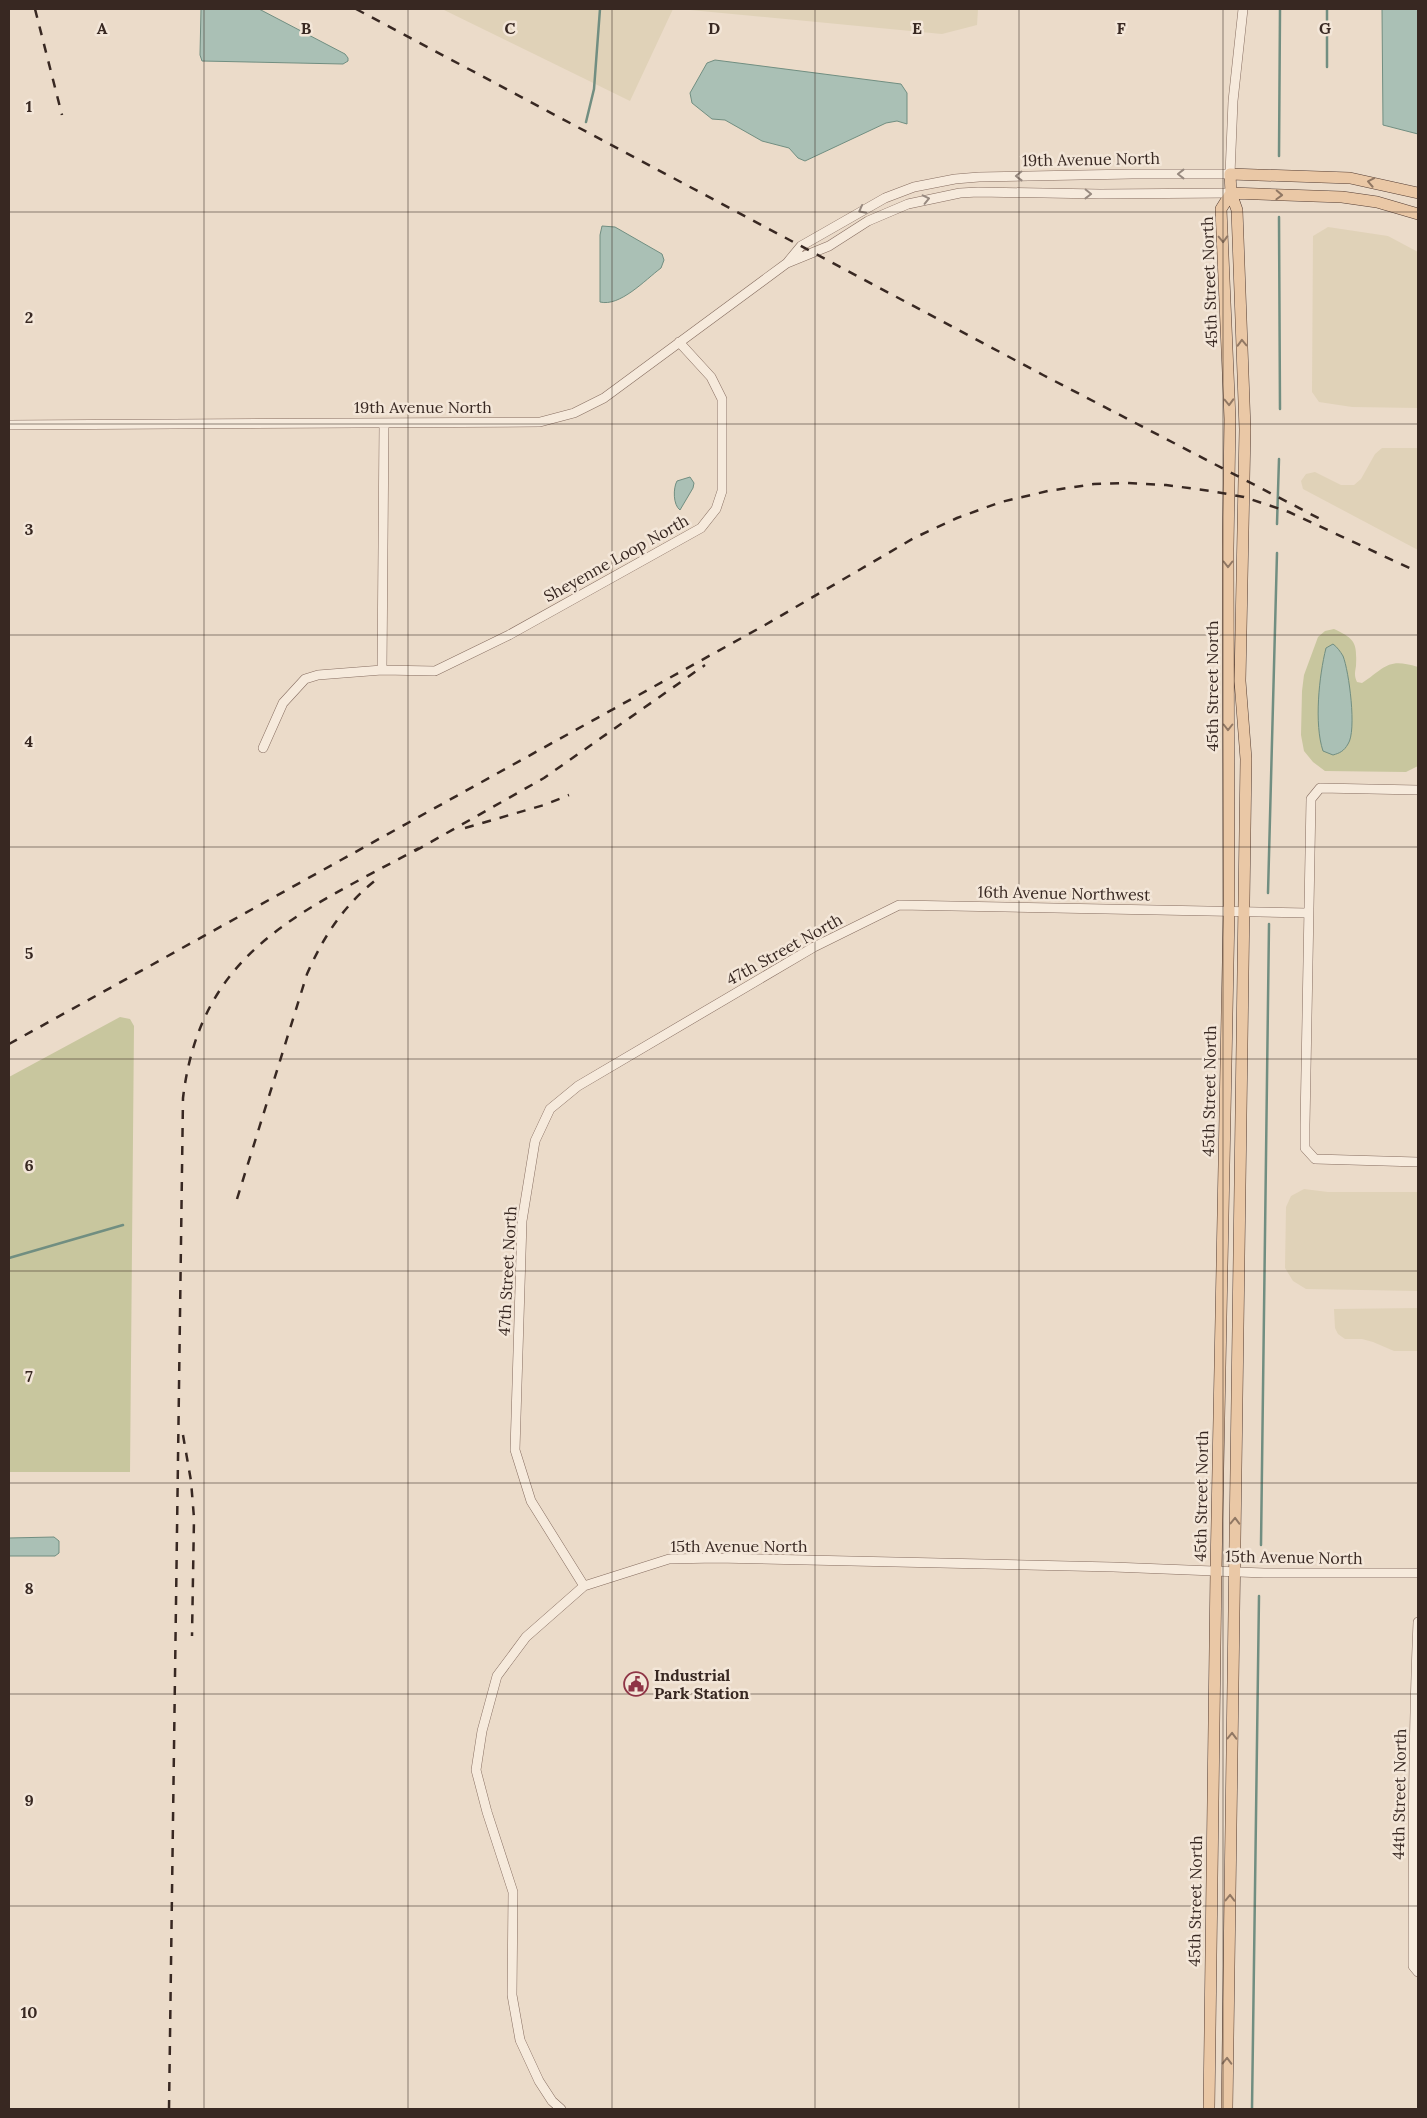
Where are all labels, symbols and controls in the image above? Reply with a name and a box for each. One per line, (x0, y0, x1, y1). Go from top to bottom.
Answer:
text: A (97, 18, 108, 38)
text: B (301, 18, 312, 38)
text: C (504, 18, 516, 38)
text: D (708, 18, 720, 38)
text: E (912, 18, 922, 38)
text: F (1116, 18, 1126, 38)
text: G (1319, 18, 1331, 38)
text: 1 (26, 96, 32, 116)
street label: 19th Avenue North (1022, 148, 1160, 170)
one-way arrow (1177, 169, 1185, 179)
one-way arrow (1015, 171, 1023, 182)
one-way arrow (1366, 177, 1375, 187)
one-way arrow (1084, 188, 1092, 199)
one-way arrow (1276, 189, 1284, 200)
one-way arrow (922, 194, 931, 205)
one-way arrow (858, 204, 867, 214)
street label: 45th Street North (1197, 216, 1221, 348)
one-way arrow (1217, 236, 1228, 244)
text: 2 (25, 307, 33, 327)
one-way arrow (1236, 339, 1247, 347)
street label: 19th Avenue North (354, 397, 492, 417)
one-way arrow (1224, 398, 1235, 406)
street label: Sheyenne Loop North (540, 510, 692, 606)
text: 3 (25, 519, 34, 539)
one-way arrow (1223, 560, 1233, 568)
street label: 45th Street North (1202, 620, 1222, 752)
one-way arrow (1223, 723, 1233, 731)
text: 4 (25, 731, 34, 751)
street label: 16th Avenue Northwest (978, 881, 1151, 905)
street label: 47th Street North (722, 909, 846, 989)
text: 5 (25, 943, 34, 963)
street label: 45th Street North (1198, 1025, 1220, 1157)
text: 6 (24, 1155, 34, 1175)
street label: 47th Street North (494, 1205, 520, 1336)
text: 7 (25, 1366, 33, 1386)
street label: 45th Street North (1190, 1430, 1212, 1562)
one-way arrow (1230, 1516, 1240, 1524)
street label: 15th Avenue North (670, 1536, 808, 1556)
street label: 15th Avenue North (1225, 1546, 1363, 1568)
text: 8 (24, 1578, 34, 1598)
place label: Industrial Park Station (654, 1665, 749, 1703)
public building icon: Industrial Park Station (623, 1671, 649, 1697)
street label: 44th Street North (1388, 1728, 1410, 1860)
one-way arrow (1227, 1731, 1237, 1739)
text: 9 (24, 1790, 34, 1810)
street label: 45th Street North (1184, 1835, 1206, 1967)
one-way arrow (1225, 1894, 1235, 1902)
text: 10 (21, 2002, 37, 2022)
one-way arrow (1222, 2056, 1233, 2064)

